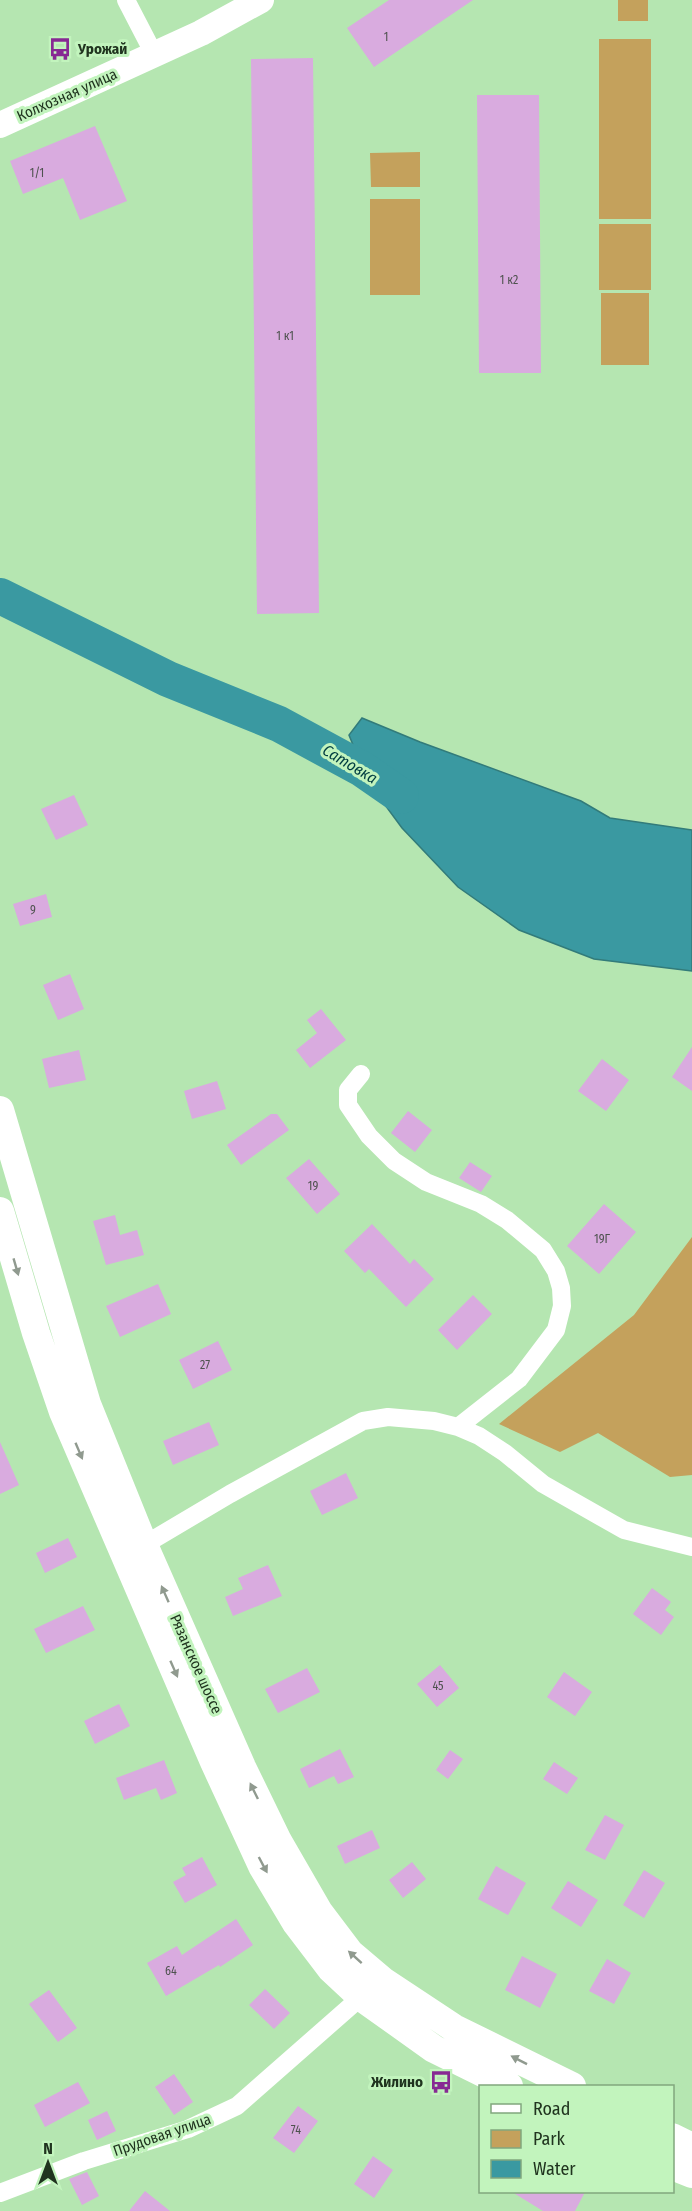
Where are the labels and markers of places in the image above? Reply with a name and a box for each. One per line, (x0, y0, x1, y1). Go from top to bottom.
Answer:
bus stop icon: Урожай (47, 36, 73, 62)
place label: Урожай (77, 40, 127, 58)
bus stop icon: Жилино (428, 2069, 454, 2095)
place label: Жилино (370, 2073, 423, 2091)

